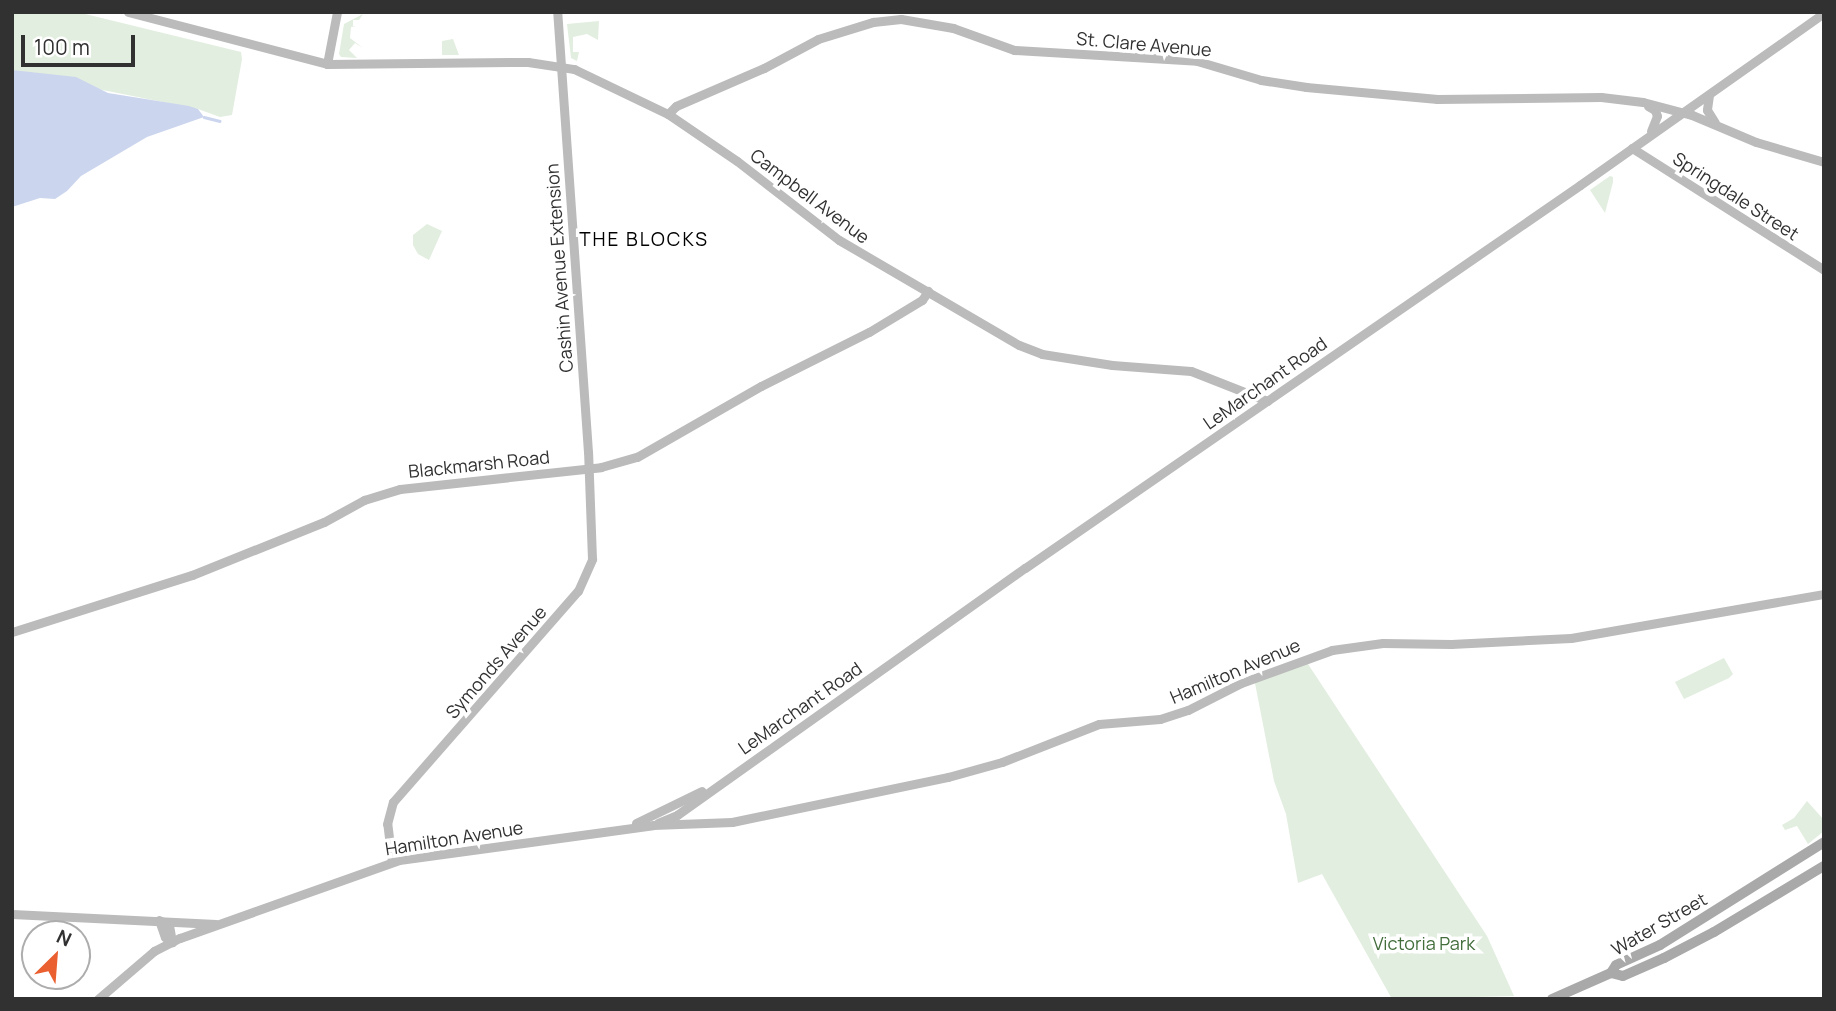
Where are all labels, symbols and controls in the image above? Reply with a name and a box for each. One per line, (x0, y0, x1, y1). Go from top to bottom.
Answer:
scale bar (24, 21, 138, 65)
street label: St. Clare Avenue (1076, 27, 1212, 61)
text: 100 m (34, 33, 90, 61)
street label: Campbell Avenue (746, 144, 874, 248)
street label: Springdale Street (1669, 147, 1803, 245)
street label: Cashin Avenue Extension (541, 163, 577, 373)
district label: THE BLOCKS (580, 229, 708, 251)
street label: LeMarchant Road (1199, 332, 1331, 434)
street label: Blackmarsh Road (407, 446, 551, 482)
street label: Symonds Avenue (441, 601, 551, 723)
street label: Hamilton Avenue (1167, 634, 1303, 708)
street label: LeMarchant Road (734, 657, 866, 759)
street label: Hamilton Avenue (383, 816, 525, 860)
street label: Water Street (1608, 888, 1710, 960)
north arrow (21, 920, 91, 990)
text: N (52, 923, 76, 952)
park label: Victoria Park (1373, 932, 1475, 954)

